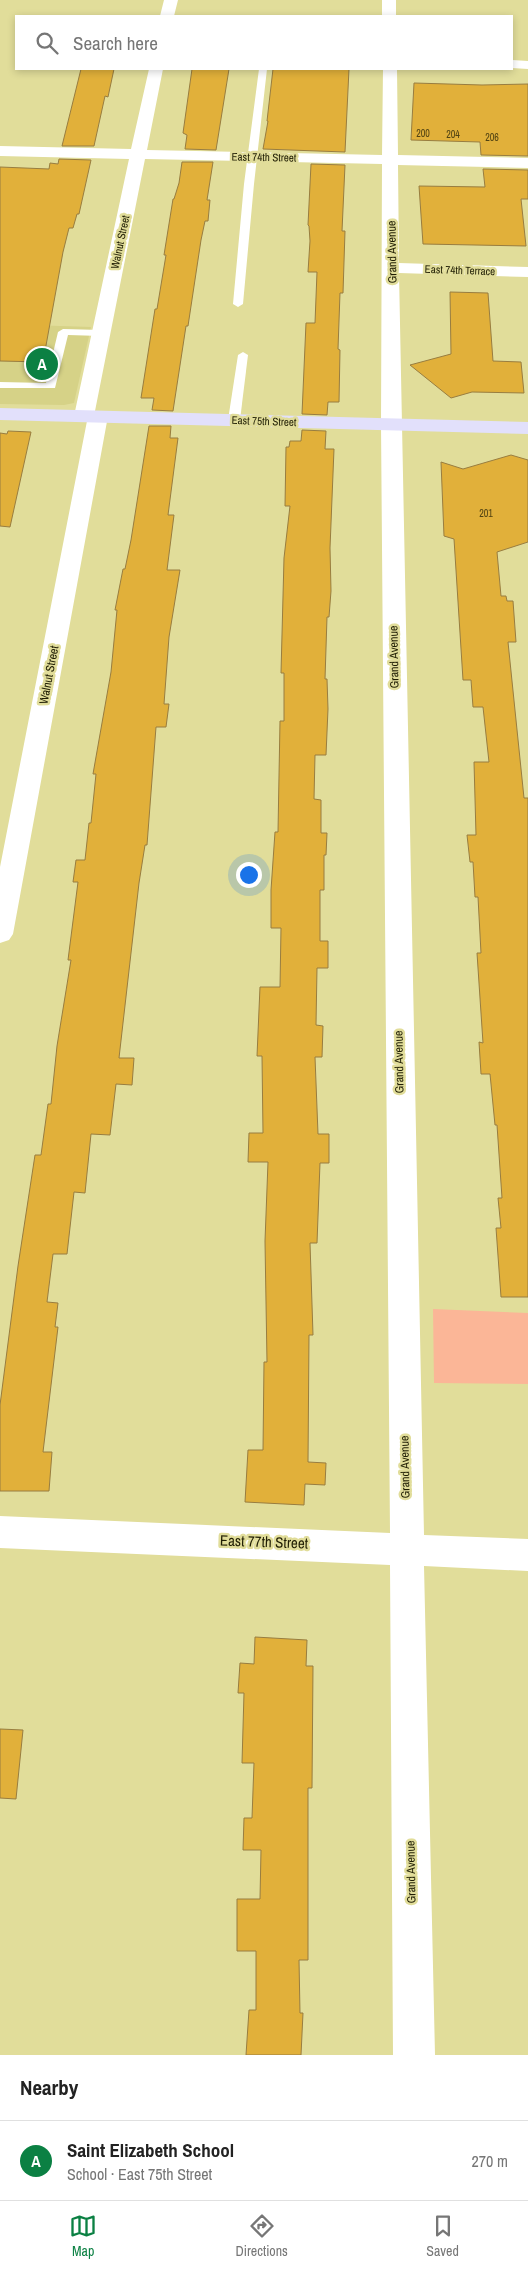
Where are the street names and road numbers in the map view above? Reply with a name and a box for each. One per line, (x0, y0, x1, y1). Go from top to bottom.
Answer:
street label: East 74th Street (232, 149, 297, 165)
street label: Walnut Street (108, 214, 133, 270)
street label: Grand Avenue (383, 220, 401, 284)
street label: East 74th Terrace (425, 262, 495, 278)
street label: East 75th Street (231, 413, 297, 429)
street label: Grand Avenue (385, 625, 403, 689)
street label: Walnut Street (35, 644, 63, 706)
street label: Grand Avenue (390, 1030, 408, 1094)
street label: Grand Avenue (396, 1435, 414, 1499)
street label: East 77th Street (220, 1529, 309, 1554)
street label: Grand Avenue (402, 1840, 420, 1904)

